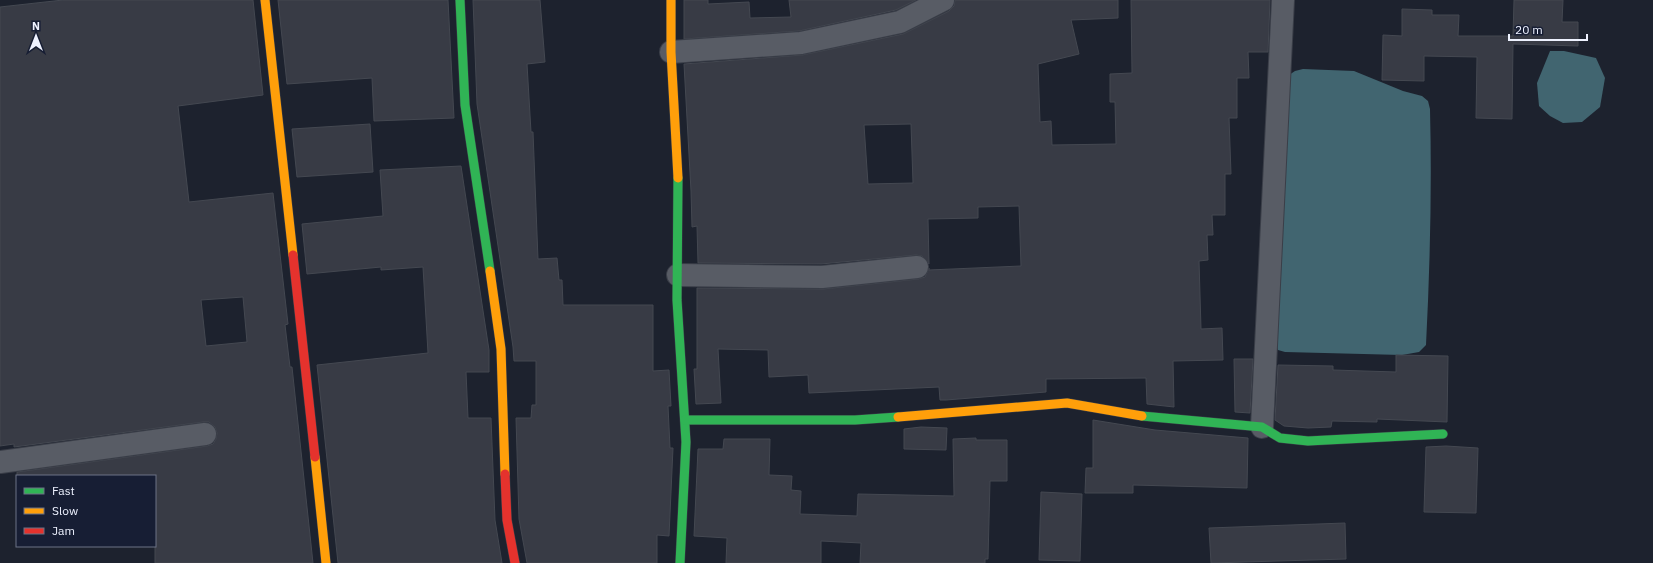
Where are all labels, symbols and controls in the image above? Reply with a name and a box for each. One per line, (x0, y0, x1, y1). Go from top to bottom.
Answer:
north arrow (16, 16, 56, 56)
scale bar (1509, 16, 1587, 42)
text: N (32, 19, 40, 33)
text: 20 m (1515, 22, 1543, 37)
legend (16, 475, 156, 547)
text: Fast (52, 483, 75, 498)
text: Slow (52, 503, 78, 518)
text: Jam (52, 523, 75, 538)

